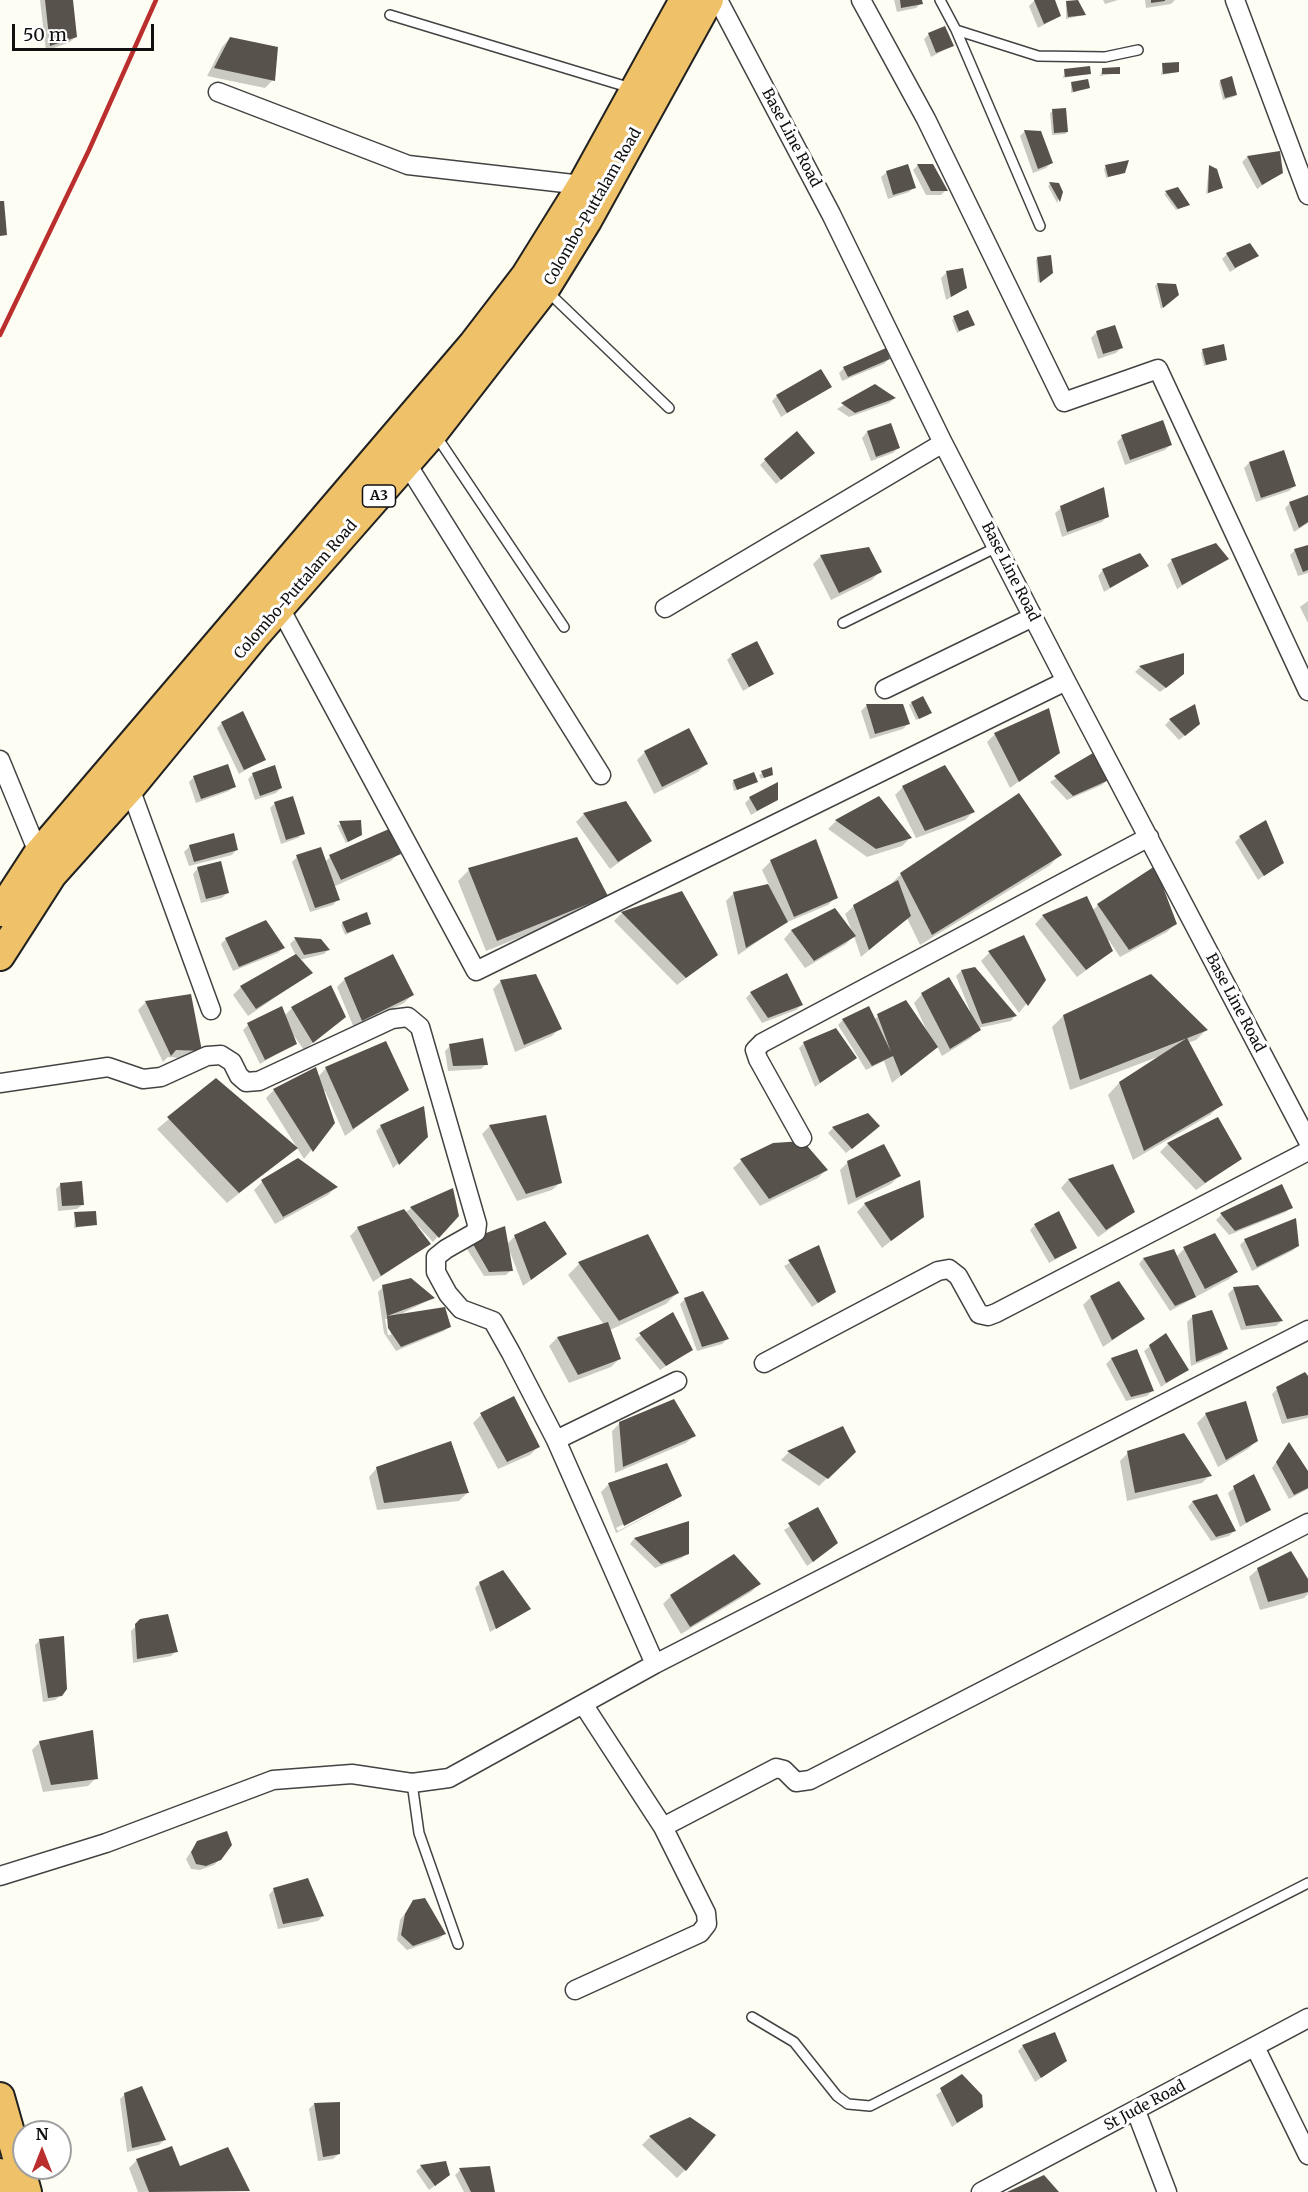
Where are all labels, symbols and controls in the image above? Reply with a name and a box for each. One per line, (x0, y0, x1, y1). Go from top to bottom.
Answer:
scale bar (15, 12, 158, 50)
text: 50 m (23, 23, 67, 46)
street label: Base Line Road (757, 86, 825, 190)
street label: Colombo-Puttalam Road (541, 125, 645, 289)
road number: A3 (362, 485, 395, 507)
street label: Colombo-Puttalam Road (231, 517, 361, 663)
street label: Base Line Road (977, 519, 1043, 625)
street label: Base Line Road (1201, 951, 1269, 1055)
street label: St Jude Road (1101, 2077, 1189, 2135)
north arrow (12, 2120, 72, 2180)
text: N (36, 2124, 48, 2144)

